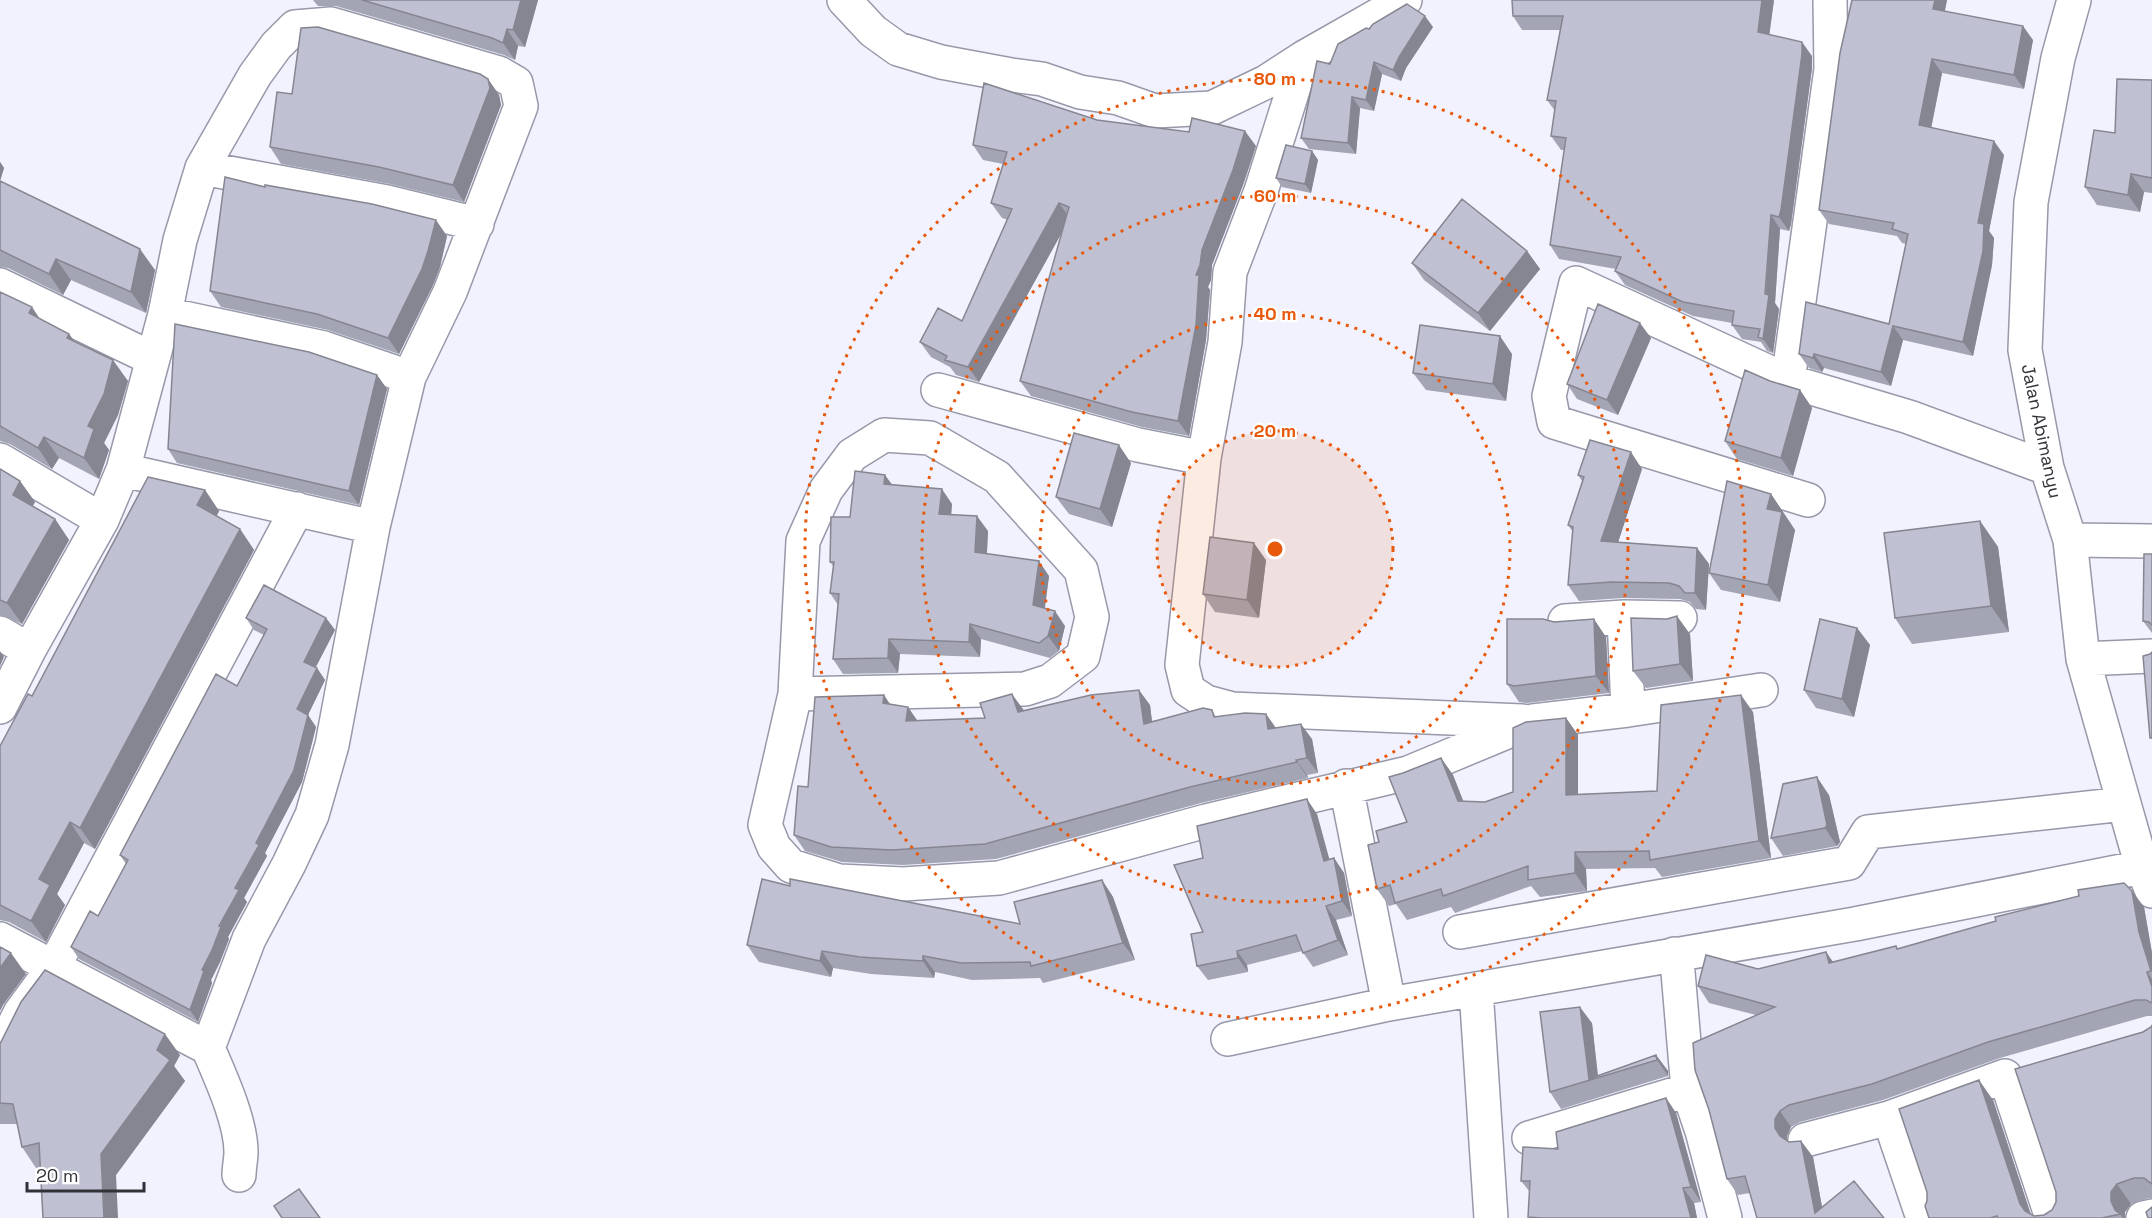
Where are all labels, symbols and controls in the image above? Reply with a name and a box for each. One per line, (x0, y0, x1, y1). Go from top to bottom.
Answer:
text: 80 m (1254, 67, 1296, 90)
text: 60 m (1254, 184, 1296, 207)
text: 40 m (1253, 302, 1297, 325)
street label: Jalan Abimanyu (2017, 362, 2067, 500)
text: 20 m (1254, 419, 1296, 442)
centre of rings (1265, 539, 1285, 559)
scale bar (27, 1155, 144, 1193)
text: 20 m (36, 1164, 79, 1187)

